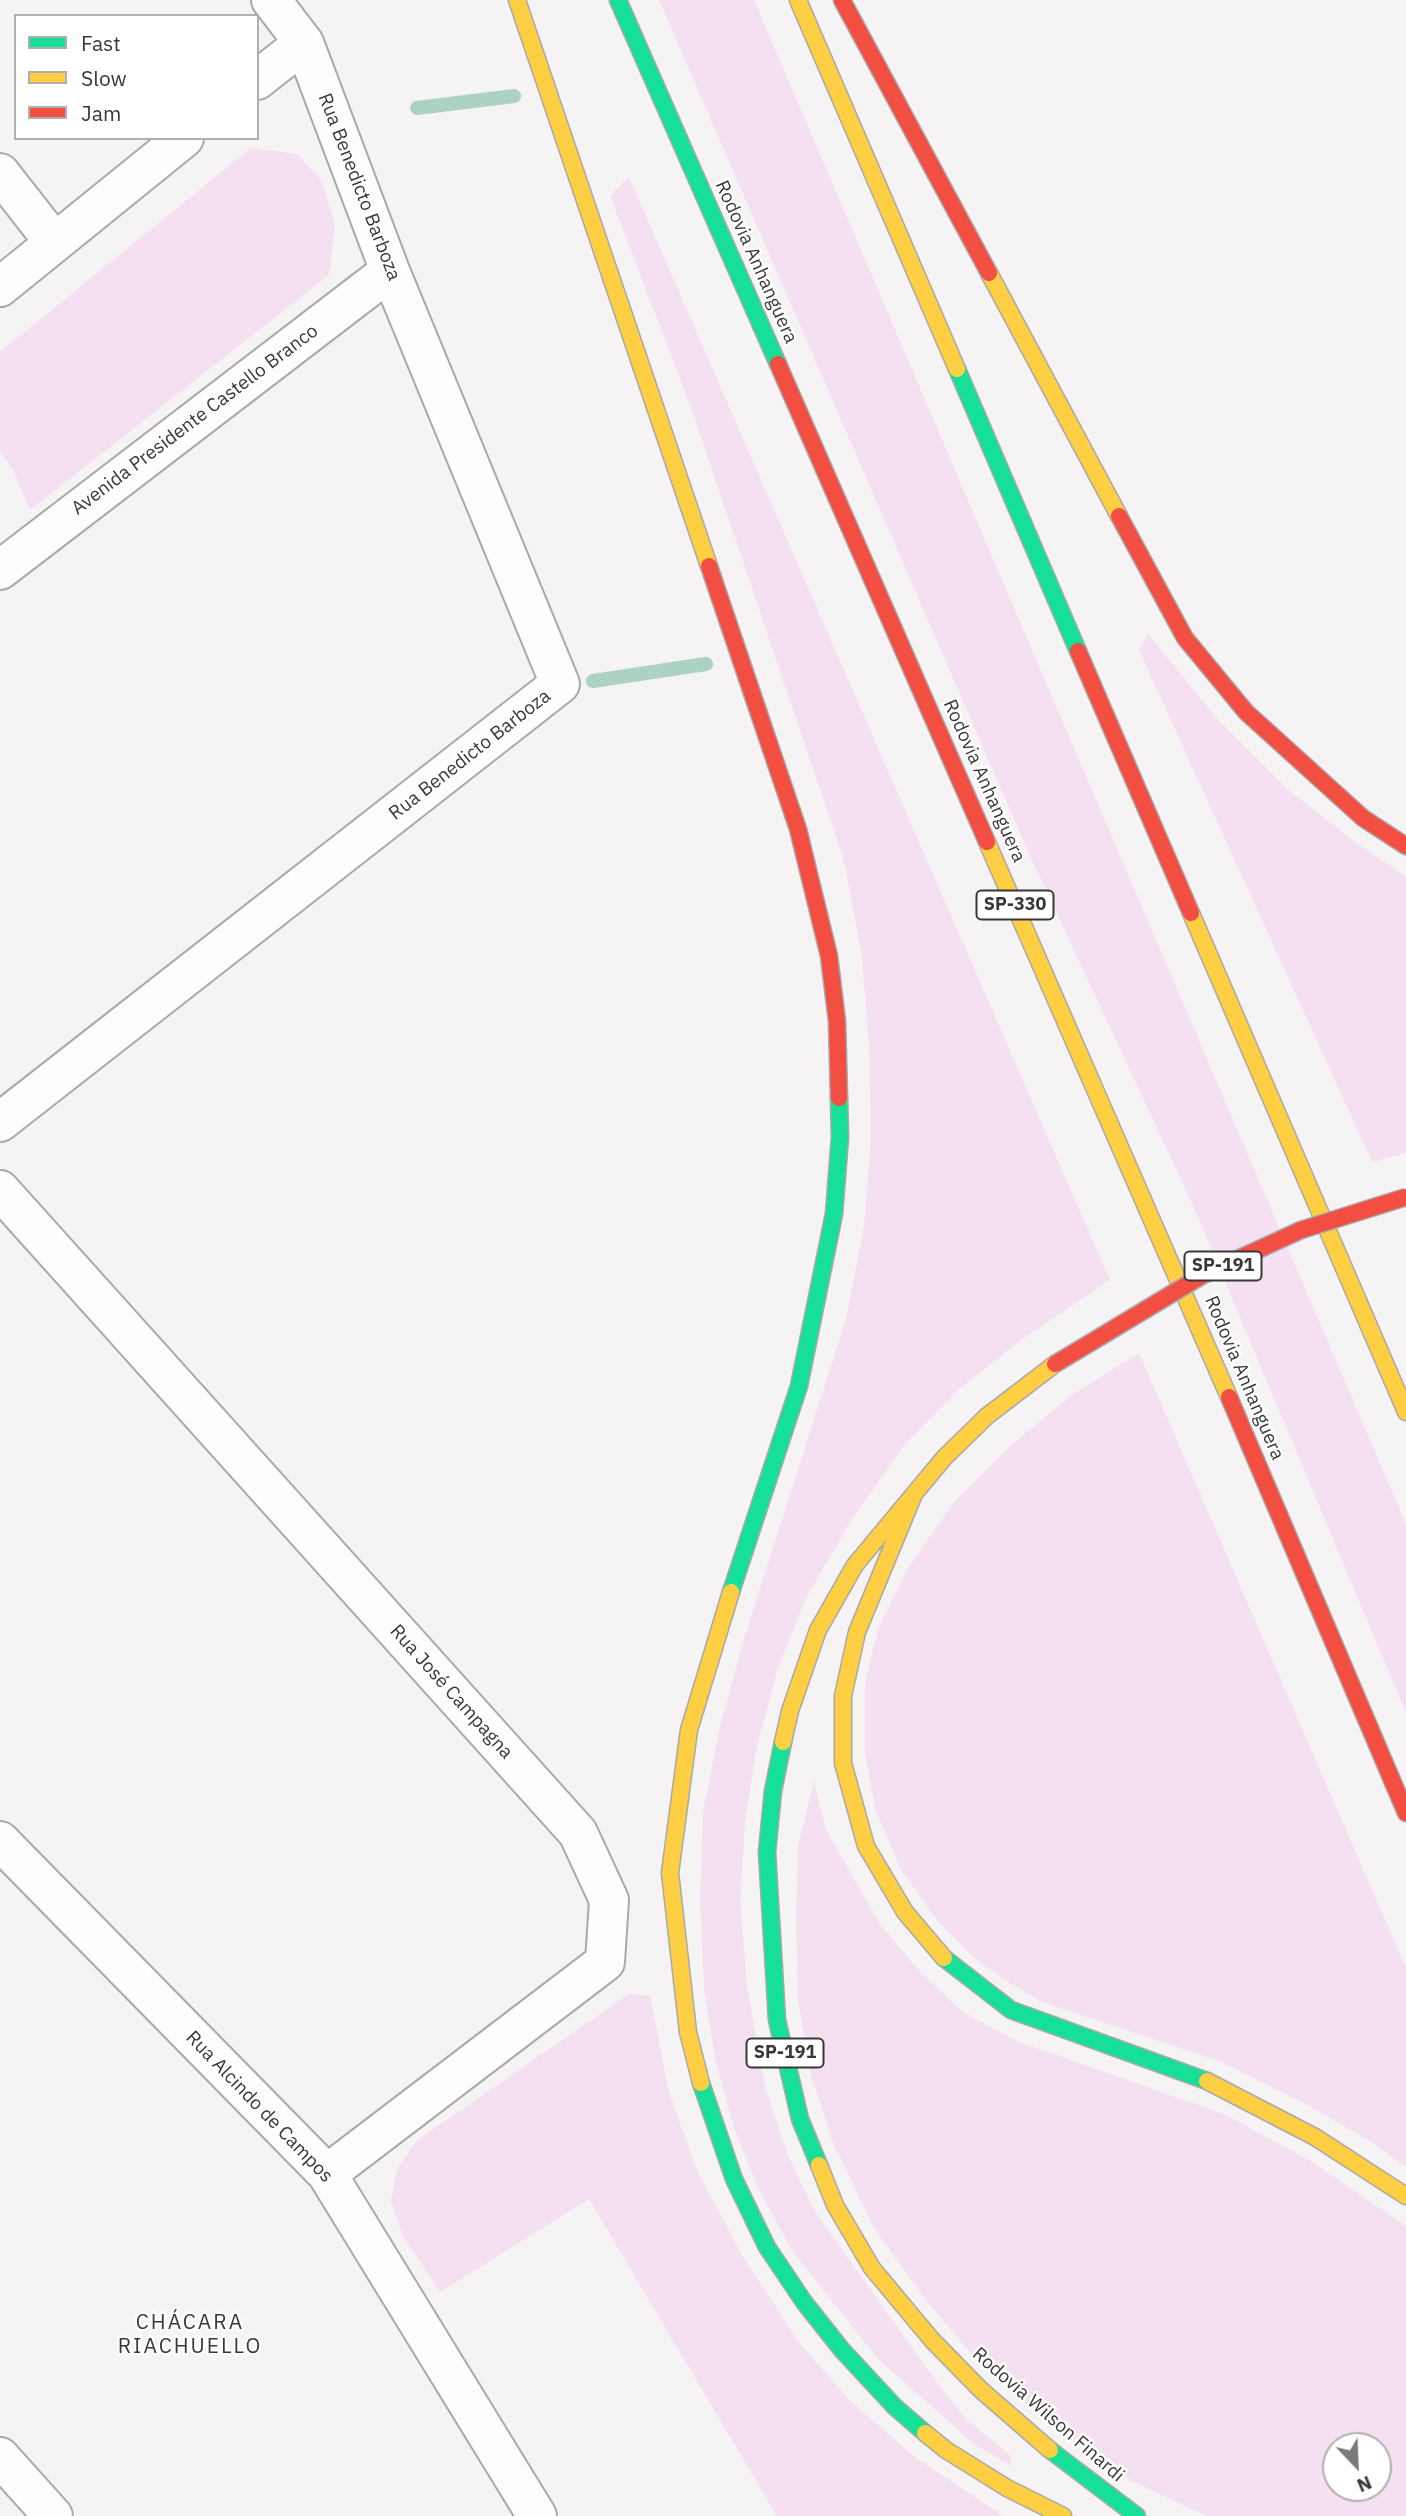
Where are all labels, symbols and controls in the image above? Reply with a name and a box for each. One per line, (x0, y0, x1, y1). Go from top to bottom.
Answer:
legend (14, 14, 259, 140)
text: Fast (81, 29, 121, 57)
text: Slow (81, 64, 127, 92)
street label: Rua Benedicto Barboza (313, 90, 405, 284)
text: Jam (81, 99, 121, 127)
street label: Rodovia Anhanguera (710, 177, 802, 347)
street label: Avenida Presidente Castello Branco (67, 320, 323, 520)
street label: Rua Benedicto Barboza (385, 685, 555, 825)
street label: Rodovia Anhanguera (938, 696, 1030, 866)
road number: SP-330 (976, 890, 1054, 920)
road number: SP-191 (1184, 1252, 1262, 1280)
street label: Rodovia Anhanguera (1199, 1293, 1289, 1463)
street label: Rua José Campagna (385, 1620, 517, 1764)
street label: Rua Alcindo de Campos (181, 2027, 337, 2187)
road number: SP-191 (746, 2038, 824, 2068)
district label: CHÁCARA RIACHUELLO (119, 2310, 261, 2360)
street label: Rodovia Wilson Finardi (967, 2343, 1129, 2487)
north arrow (1322, 2432, 1392, 2502)
text: N (1353, 2471, 1375, 2498)

